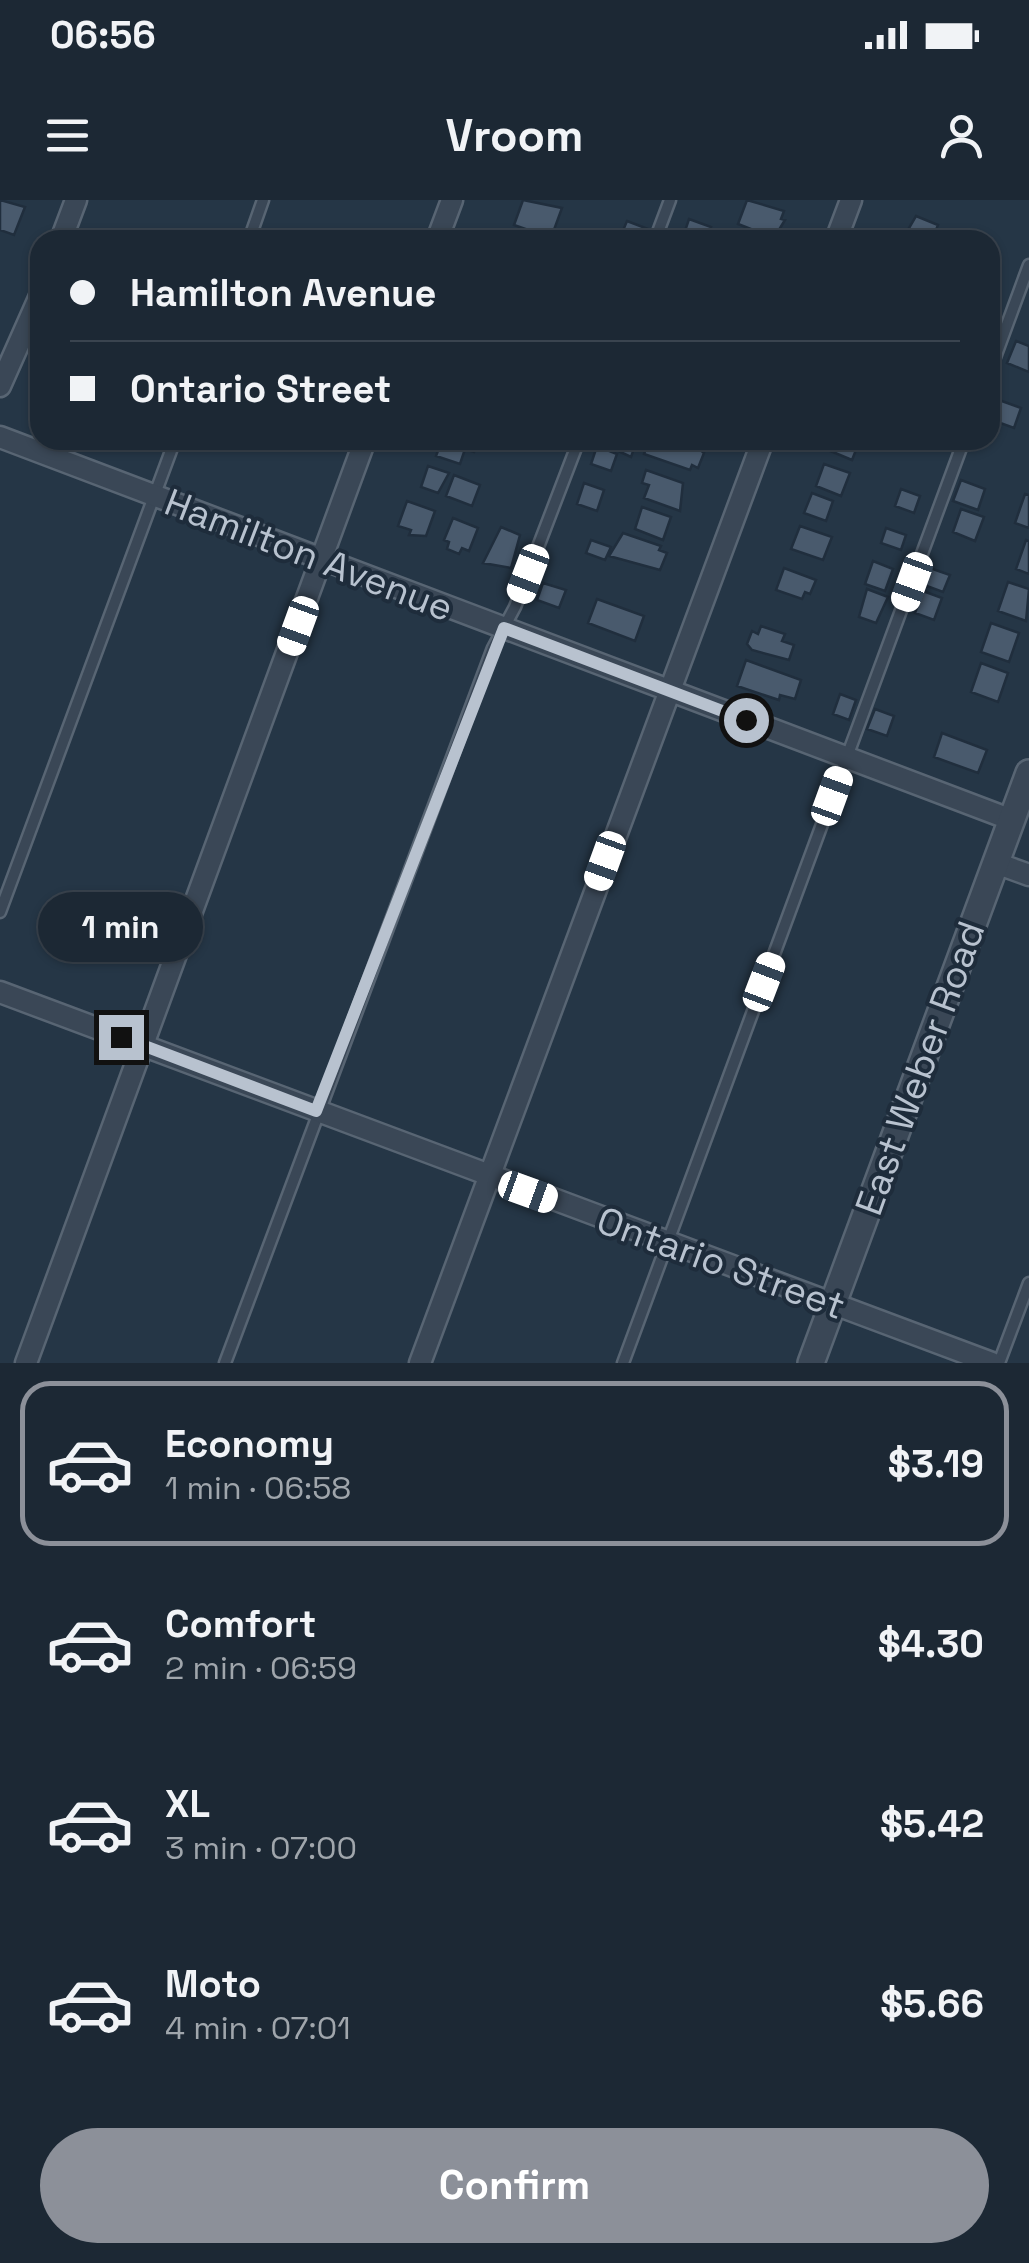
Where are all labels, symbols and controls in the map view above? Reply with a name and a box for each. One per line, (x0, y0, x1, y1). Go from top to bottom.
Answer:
text: 06:56 (50, 11, 156, 59)
text: Vroom (446, 107, 583, 164)
icon: menu (40, 108, 95, 163)
icon: person (934, 108, 989, 163)
text: Hamilton Avenue (130, 269, 436, 317)
text: Ontario Street (130, 365, 391, 413)
street label: Hamilton Avenue (158, 478, 460, 632)
car (503, 541, 553, 607)
car (888, 549, 936, 615)
car (274, 593, 322, 659)
route start (724, 698, 769, 743)
car (808, 763, 856, 829)
car (581, 828, 629, 894)
callout: 1 min (38, 892, 204, 962)
text: 1 min (81, 907, 160, 947)
street label: East Weber Road (845, 915, 995, 1221)
car (739, 949, 789, 1015)
route end (99, 1015, 144, 1060)
car (495, 1168, 561, 1216)
street label: Ontario Street (590, 1196, 852, 1330)
icon: car (45, 1419, 135, 1509)
text: Economy (165, 1420, 334, 1468)
text: $3.19 (888, 1440, 984, 1488)
text: 1 min · 06:58 (165, 1468, 351, 1508)
icon: car (45, 1599, 135, 1689)
text: Comfort (165, 1600, 316, 1648)
text: $4.30 (878, 1620, 984, 1668)
text: 2 min · 06:59 (165, 1648, 357, 1688)
icon: car (45, 1779, 135, 1869)
text: XL (165, 1780, 210, 1828)
text: $5.42 (880, 1800, 984, 1848)
text: 3 min · 07:00 (165, 1828, 357, 1868)
icon: car (45, 1959, 135, 2049)
text: Moto (165, 1960, 261, 2008)
text: $5.66 (880, 1980, 984, 2028)
text: 4 min · 07:01 (165, 2008, 351, 2048)
button: Confirm (40, 2128, 989, 2243)

